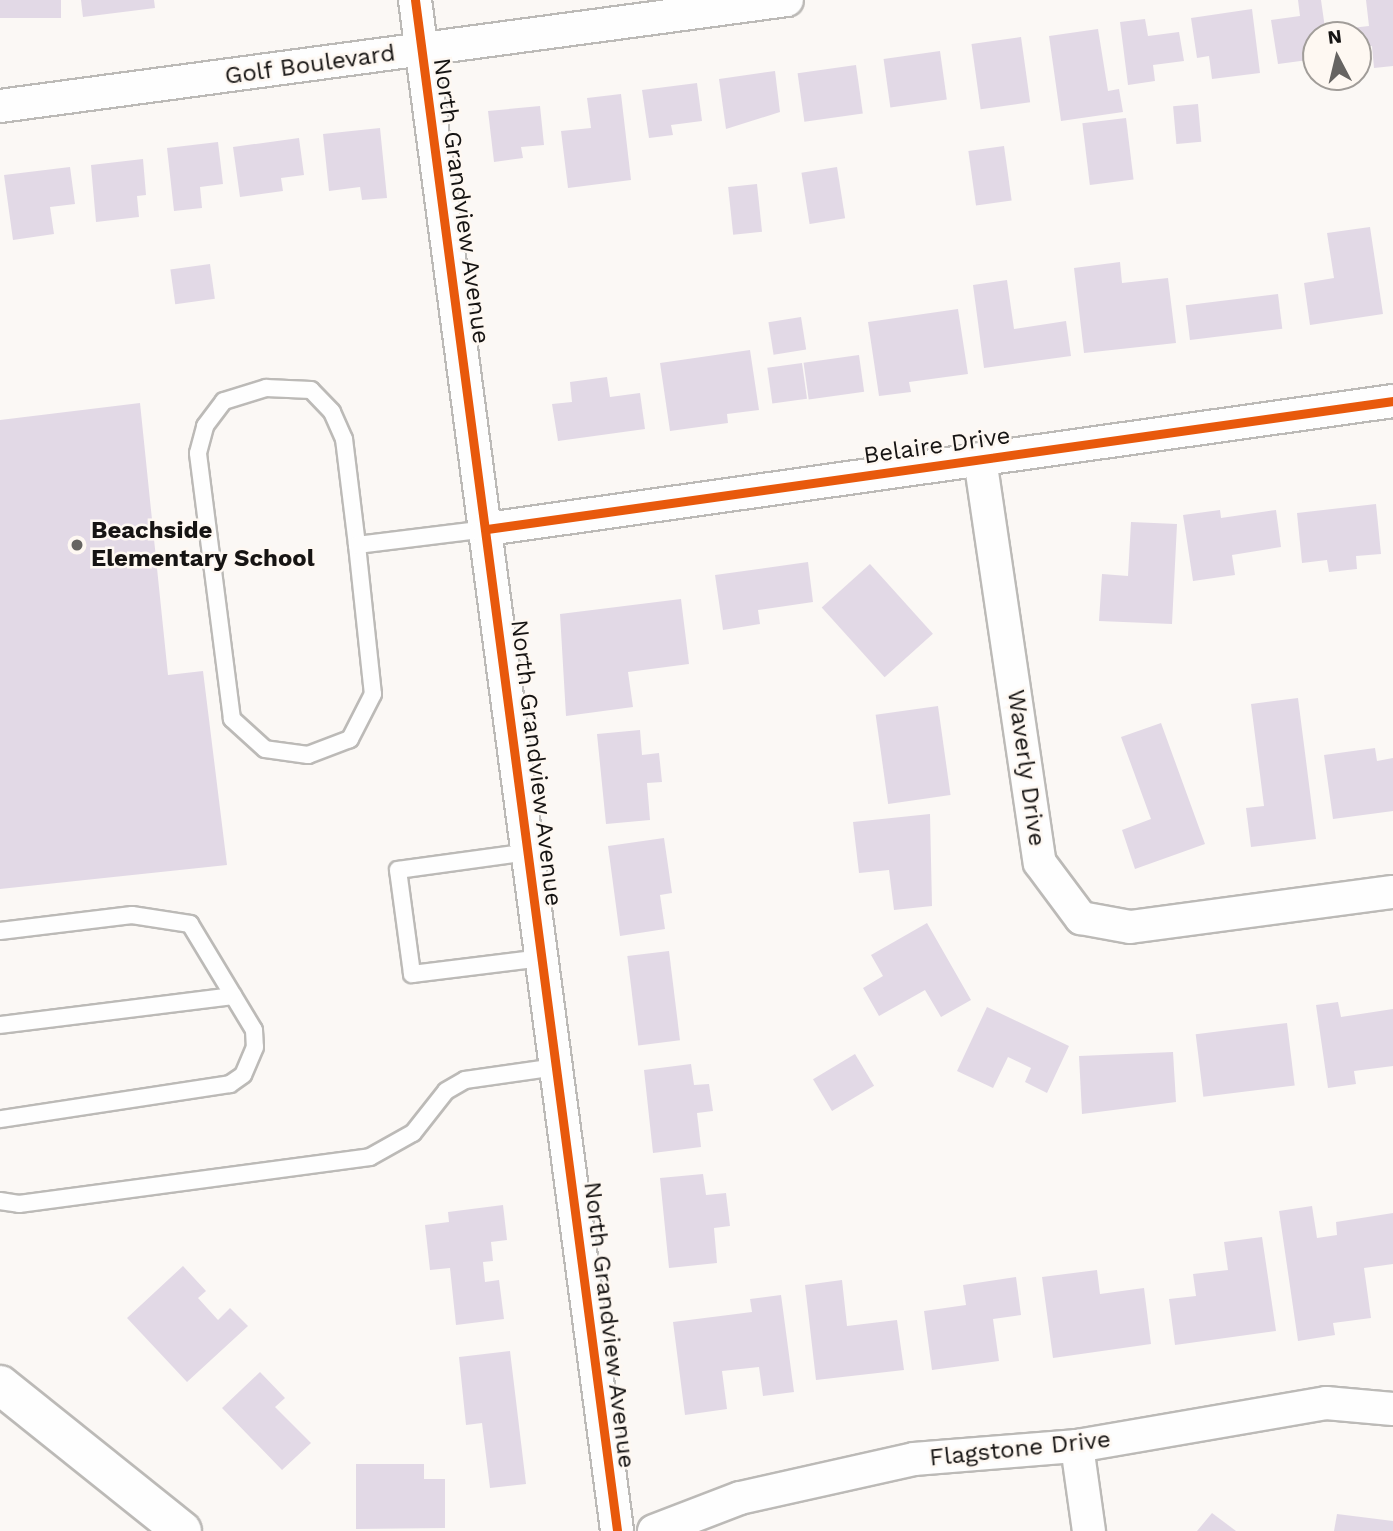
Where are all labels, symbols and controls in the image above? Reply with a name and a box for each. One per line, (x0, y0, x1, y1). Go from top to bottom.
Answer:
north arrow (1302, 21, 1372, 91)
text: N (1326, 24, 1343, 49)
street label: Golf Boulevard (222, 39, 398, 91)
street label: North Grandview Avenue (427, 55, 495, 347)
street label: Belaire Drive (862, 421, 1012, 471)
place label: Beachside Elementary School (91, 517, 315, 573)
marker: Beachside Elementary School (69, 537, 85, 553)
street label: North Grandview Avenue (504, 617, 568, 909)
street label: Waverly Drive (1001, 688, 1051, 848)
street label: North Grandview Avenue (577, 1179, 641, 1471)
street label: Flagstone Drive (928, 1425, 1112, 1473)

